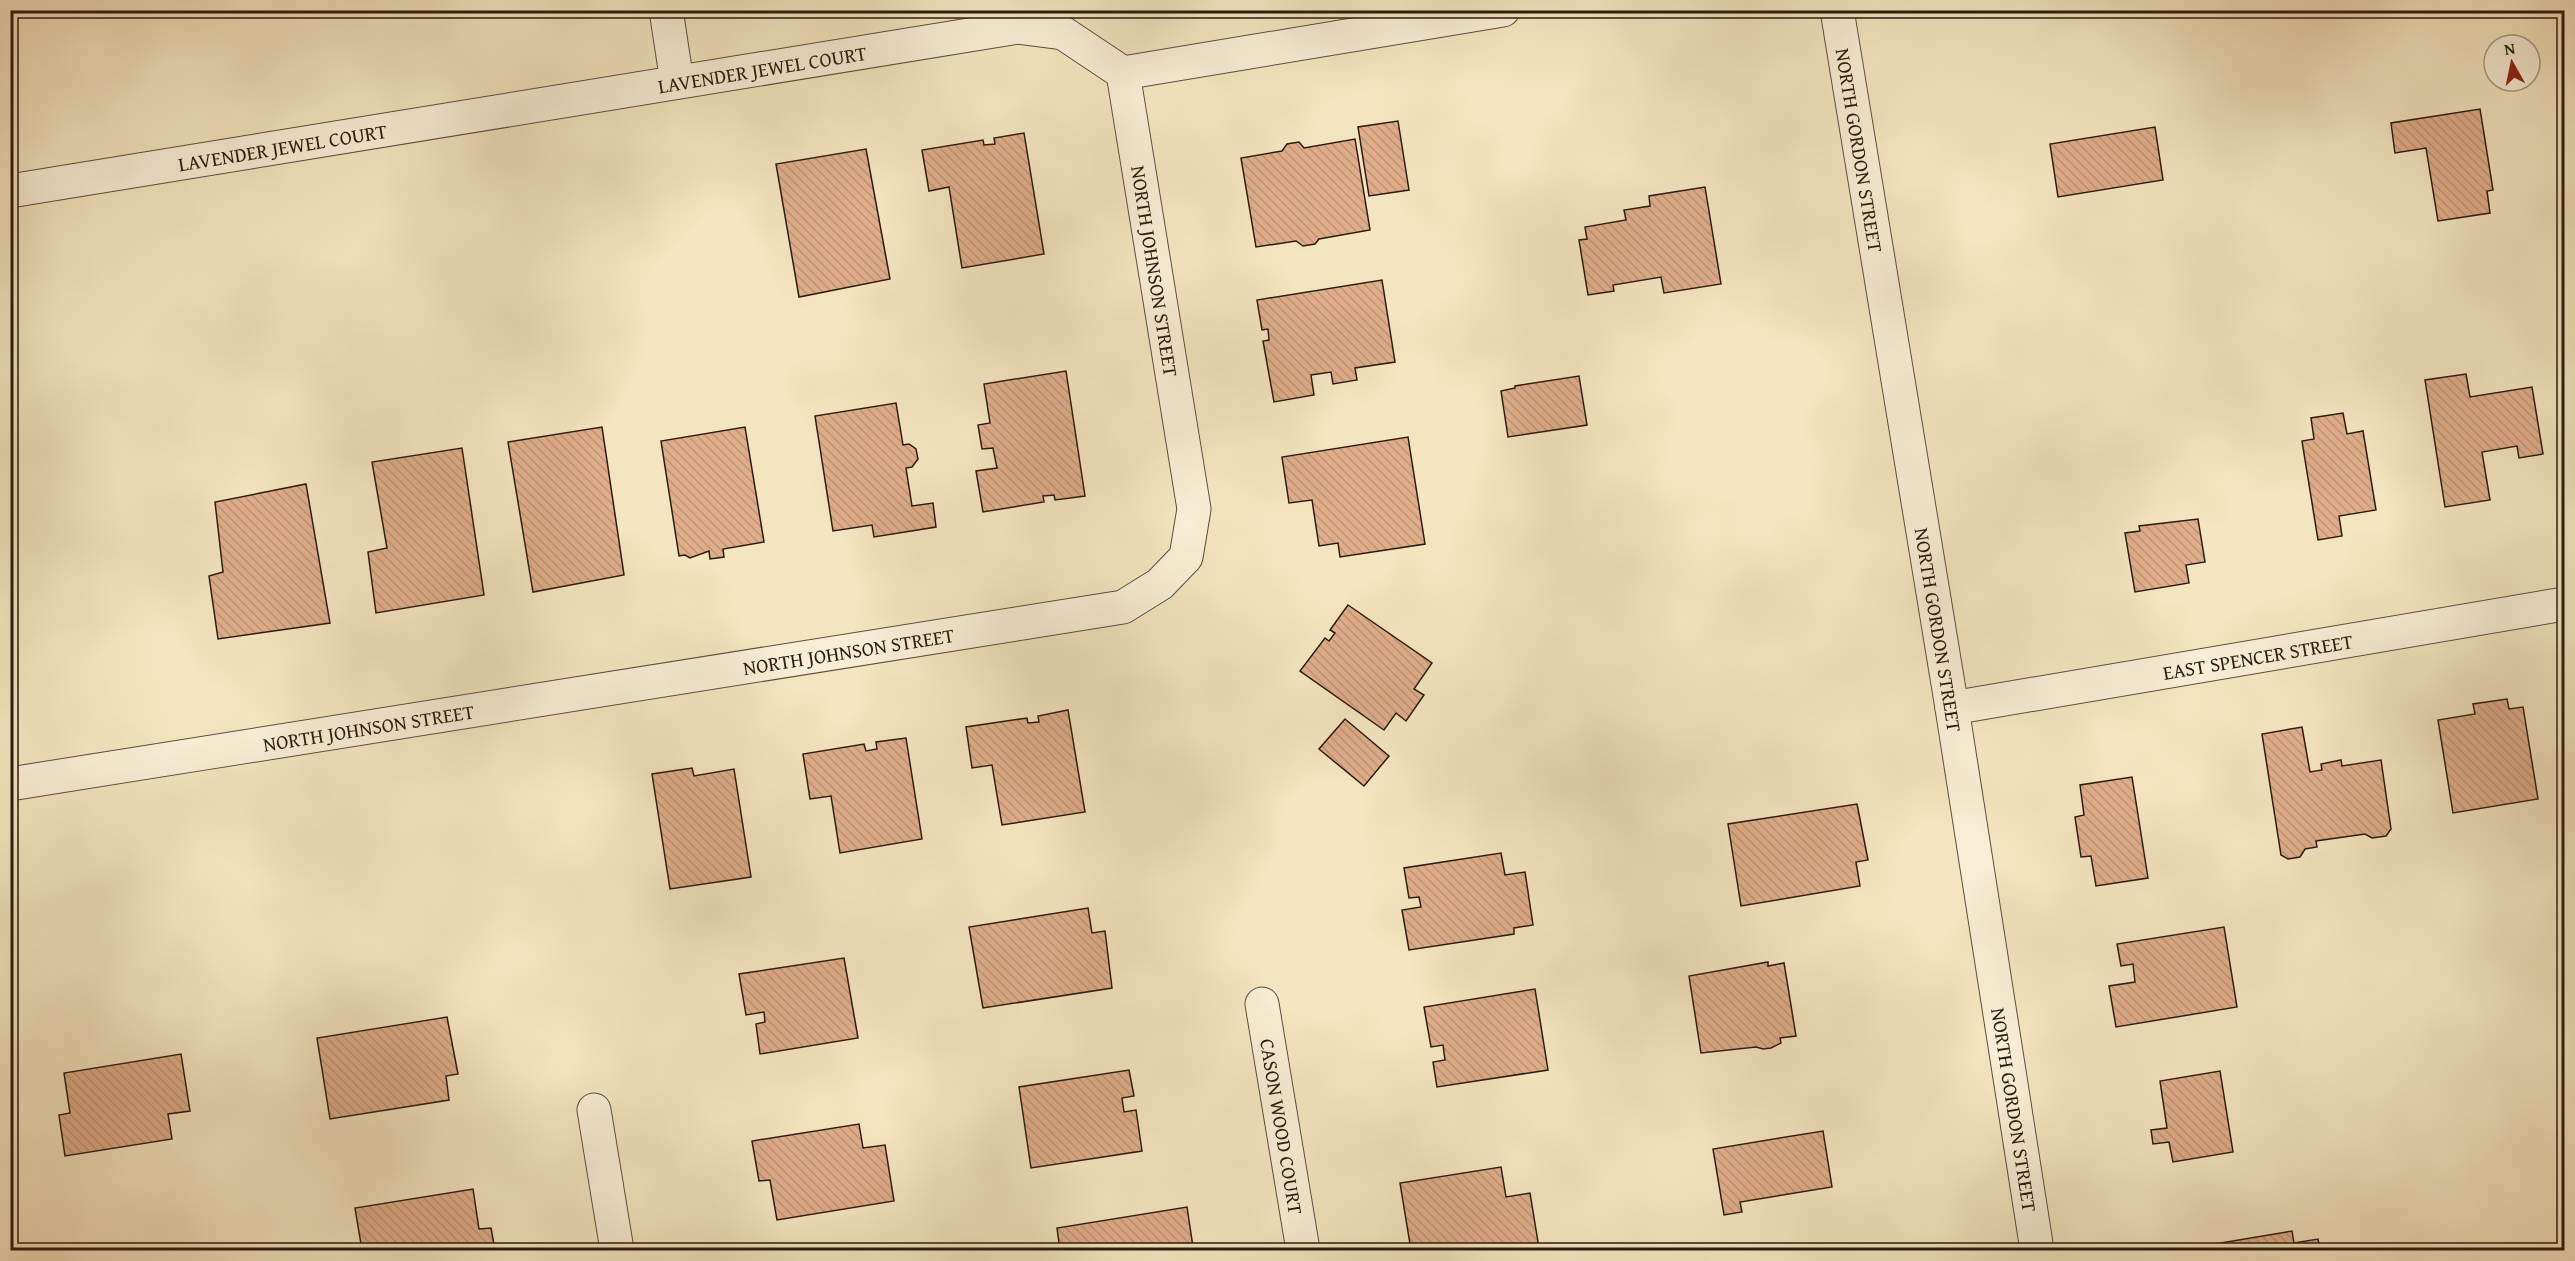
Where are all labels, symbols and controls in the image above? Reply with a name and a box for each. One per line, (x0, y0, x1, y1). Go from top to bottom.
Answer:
north arrow (2482, 33, 2542, 93)
text: N (2502, 35, 2517, 61)
street label: LAVENDER JEWEL COURT (656, 37, 869, 100)
street label: NORTH GORDON STREET (1829, 46, 1891, 254)
street label: LAVENDER JEWEL COURT (176, 115, 389, 178)
street label: NORTH JOHNSON STREET (1124, 163, 1186, 379)
street label: NORTH GORDON STREET (1908, 525, 1970, 734)
street label: NORTH JOHNSON STREET (741, 620, 956, 682)
street label: EAST SPENCER STREET (2160, 626, 2355, 686)
street label: NORTH JOHNSON STREET (261, 696, 476, 758)
street label: NORTH GORDON STREET (1985, 1005, 2045, 1214)
street label: CASON WOOD COURT (1253, 1036, 1311, 1216)

